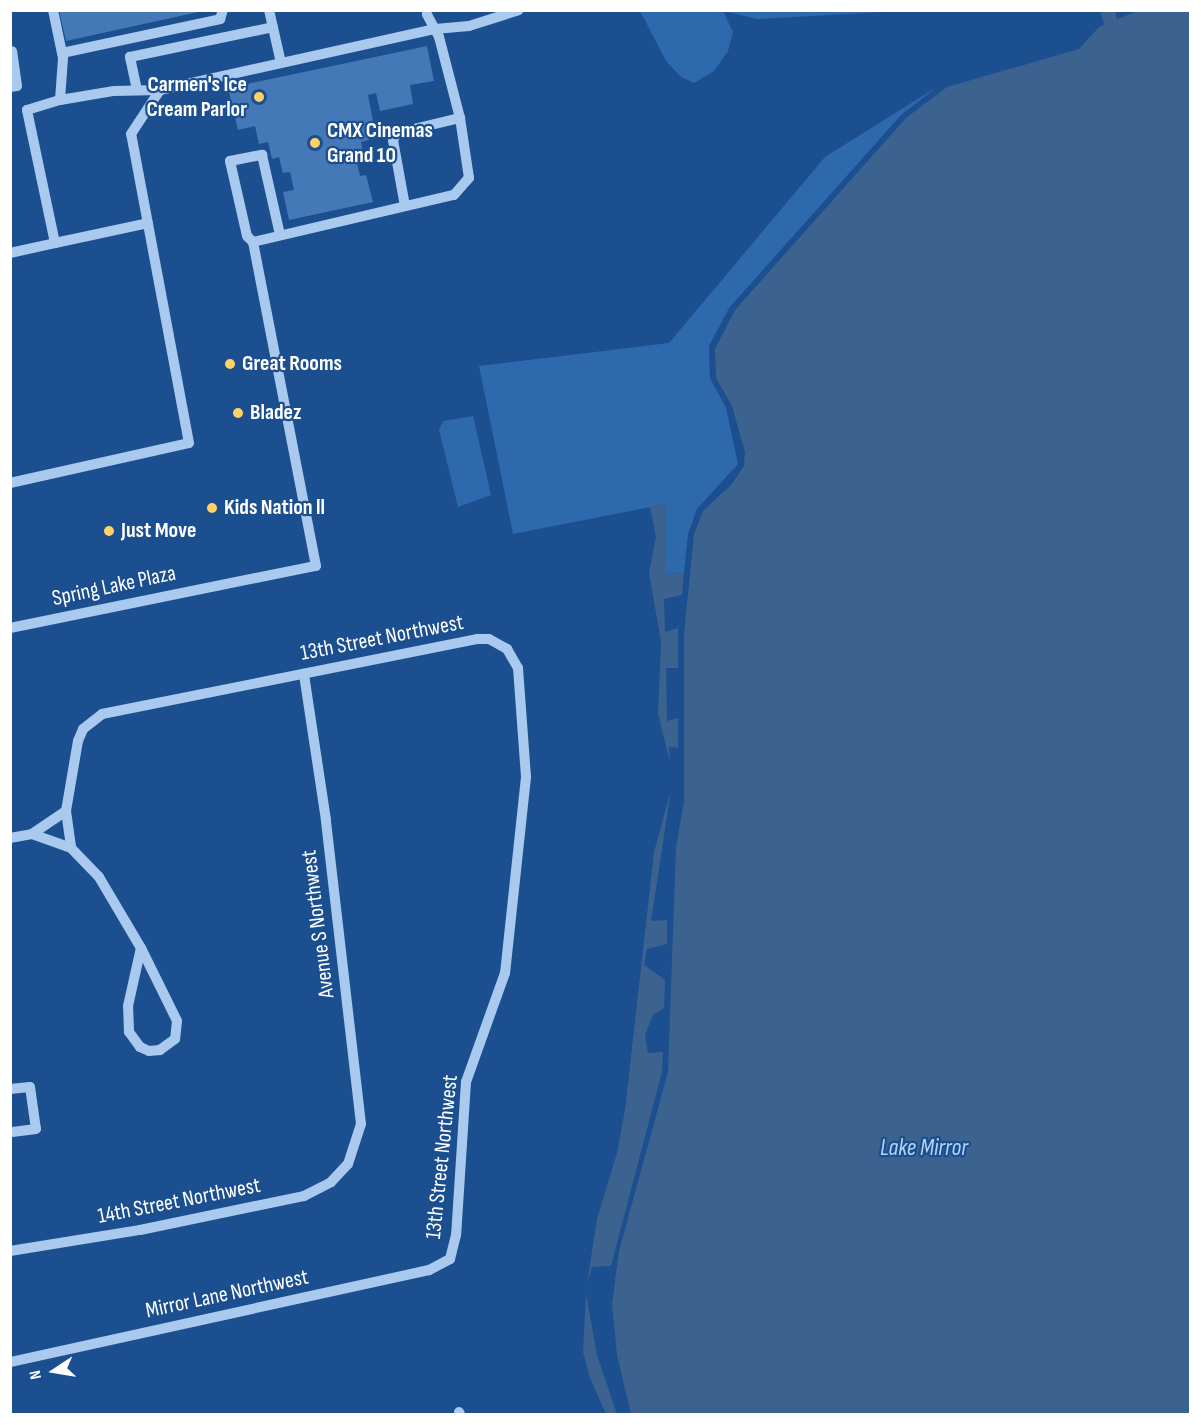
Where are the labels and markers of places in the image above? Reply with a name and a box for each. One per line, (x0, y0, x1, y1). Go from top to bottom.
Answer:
place label: Carmen's Ice Cream Parlor (146, 71, 247, 122)
marker: Carmen's Ice Cream Parlor (252, 90, 266, 104)
place label: CMX Cinemas Grand 10 (327, 117, 433, 168)
marker: CMX Cinemas Grand 10 (308, 136, 322, 150)
place label: Great Rooms (242, 351, 342, 377)
marker: Great Rooms (223, 357, 237, 371)
place label: Bladez (250, 400, 301, 426)
marker: Bladez (231, 406, 245, 420)
place label: Kids Nation ll (224, 495, 325, 521)
marker: Kids Nation ll (205, 501, 219, 515)
place label: Just Move (121, 518, 196, 544)
marker: Just Move (102, 524, 116, 538)

